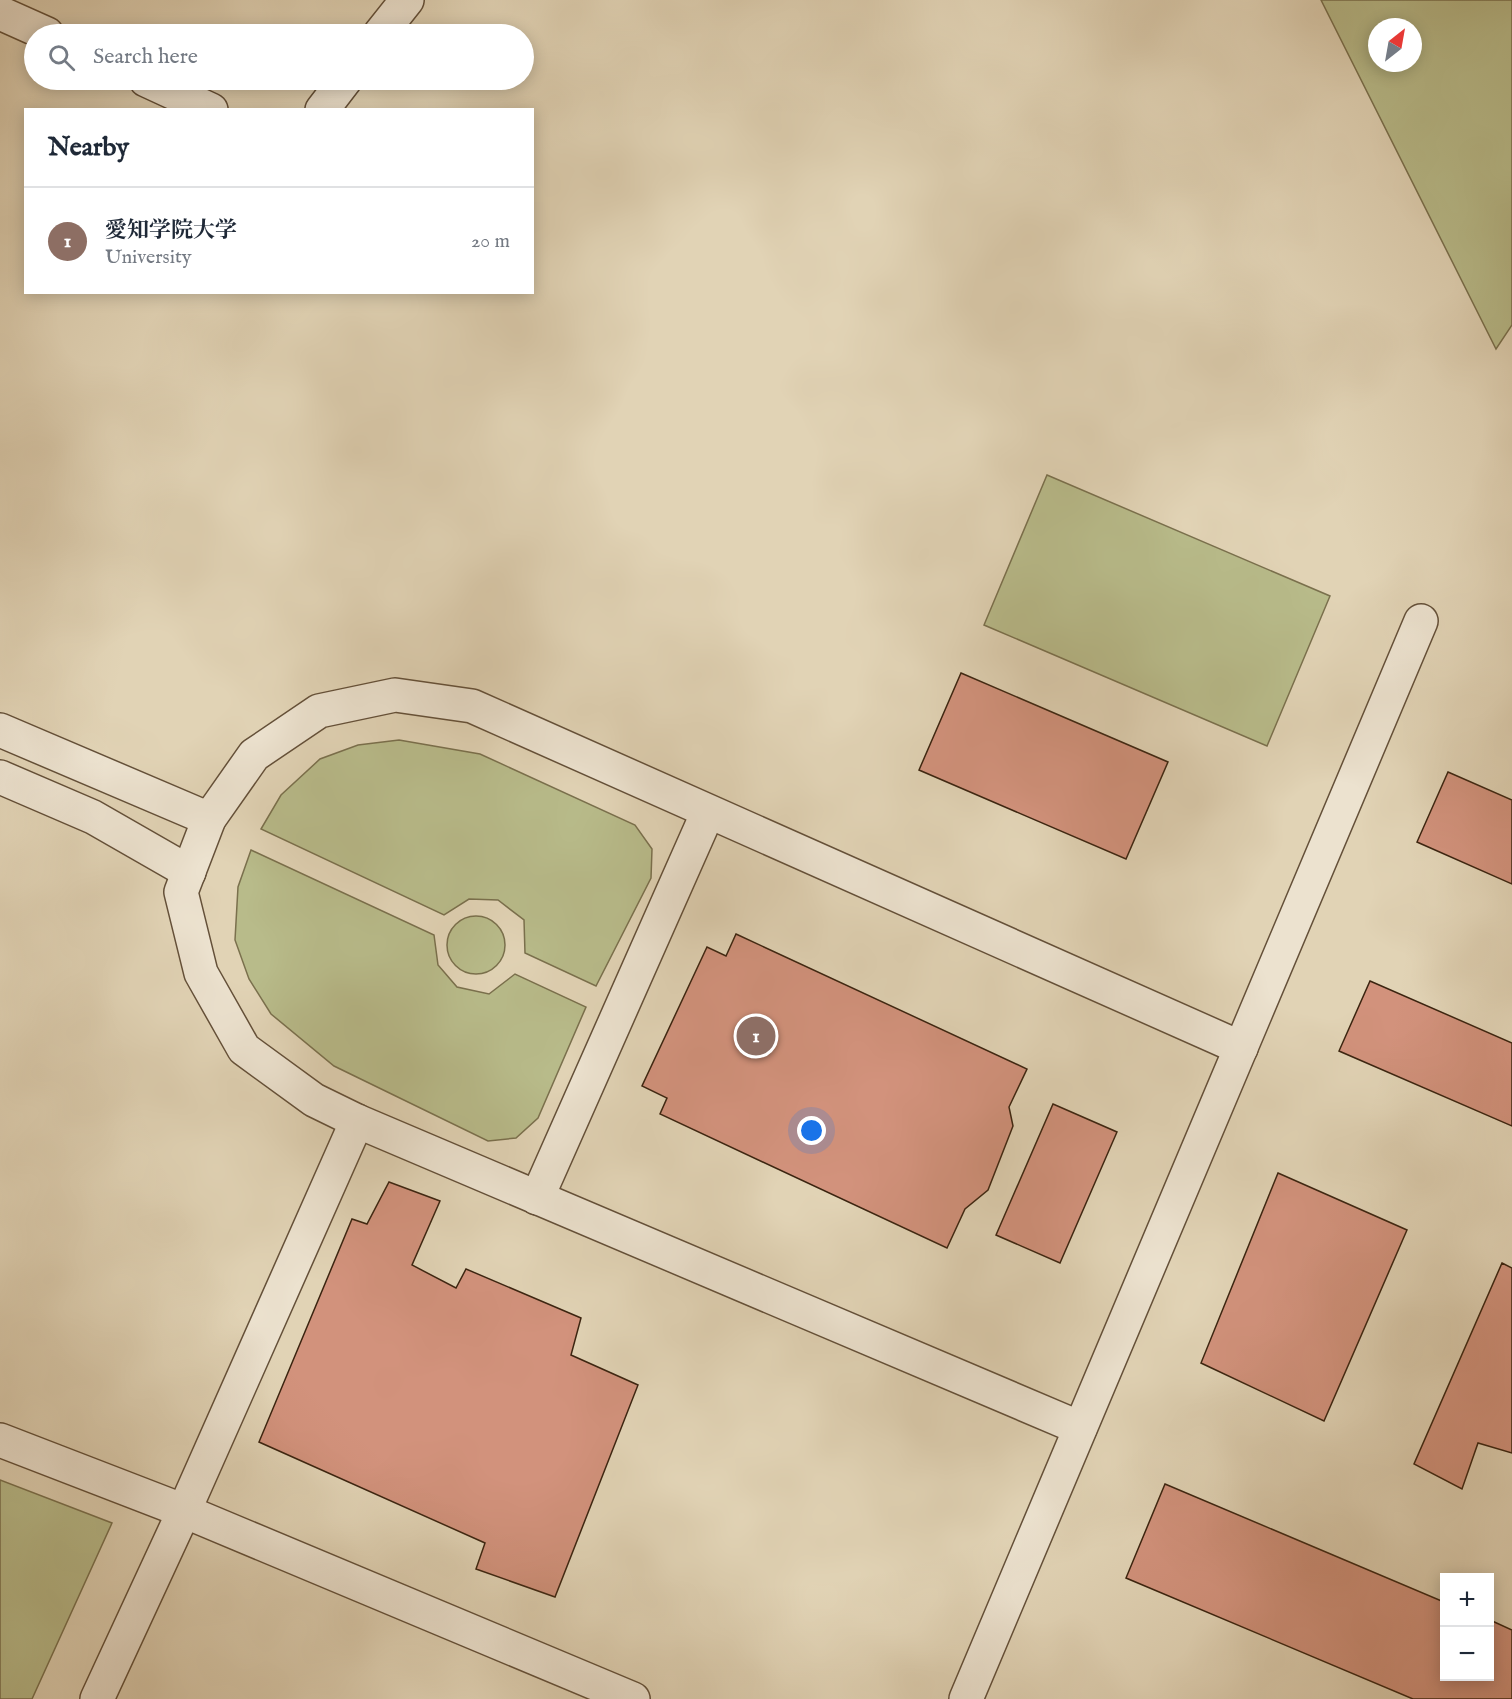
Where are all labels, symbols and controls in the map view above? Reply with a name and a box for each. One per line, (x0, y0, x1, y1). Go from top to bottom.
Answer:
north arrow (1368, 18, 1422, 72)
search box (24, 24, 534, 90)
icon: search (45, 41, 78, 74)
text: Search here (93, 43, 198, 71)
text: Nearby (48, 131, 129, 164)
text: 愛知学院大学 (105, 217, 237, 245)
text: 1 (64, 229, 71, 254)
text: 20 m (471, 229, 510, 254)
text: University (105, 245, 192, 270)
pin: 1 (736, 1014, 776, 1058)
your location (797, 1116, 826, 1145)
map controls (1440, 1573, 1494, 1681)
button: + (1440, 1573, 1494, 1627)
button: − (1440, 1627, 1494, 1681)

